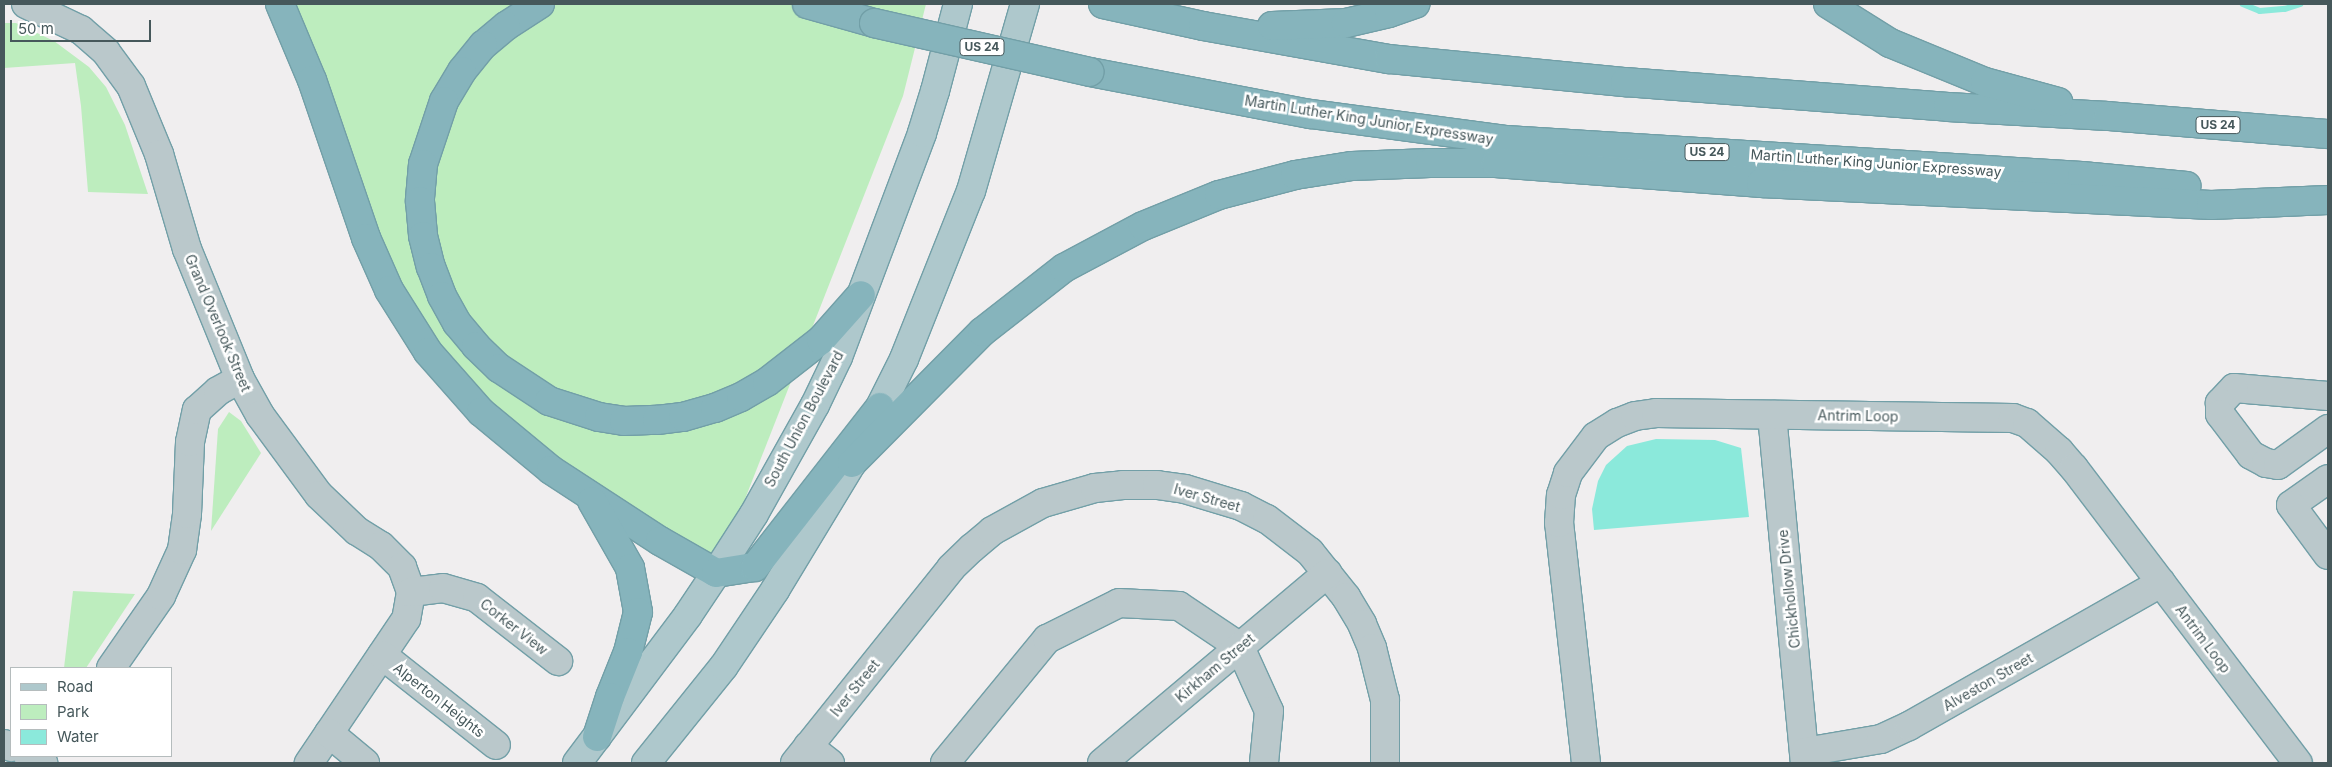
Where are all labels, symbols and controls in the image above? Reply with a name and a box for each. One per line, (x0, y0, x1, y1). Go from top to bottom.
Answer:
scale bar (12, 10, 154, 42)
text: 50 m (18, 19, 54, 38)
road number: US 24 (960, 38, 1004, 56)
street label: Martin Luther King Junior Expressway (1243, 92, 1495, 148)
road number: US 24 (2196, 116, 2240, 134)
road number: US 24 (1684, 142, 1730, 162)
street label: Martin Luther King Junior Expressway (1750, 146, 2002, 180)
street label: Grand Overlook Street (181, 252, 255, 394)
street label: South Union Boulevard (761, 348, 847, 490)
street label: Antrim Loop (1817, 407, 1899, 425)
street label: Iver Street (1172, 481, 1242, 515)
street label: Chickhollow Drive (1774, 529, 1804, 649)
street label: Corker View (477, 595, 551, 659)
street label: Antrim Loop (2172, 602, 2234, 676)
street label: Kirkham Street (1172, 630, 1258, 706)
street label: Alveston Street (1940, 650, 2036, 714)
street label: Iver Street (827, 656, 883, 720)
street label: Alperton Heights (390, 659, 488, 741)
legend (10, 667, 172, 757)
text: Road (57, 677, 93, 696)
text: Park (57, 702, 89, 721)
text: Water (57, 727, 99, 746)

